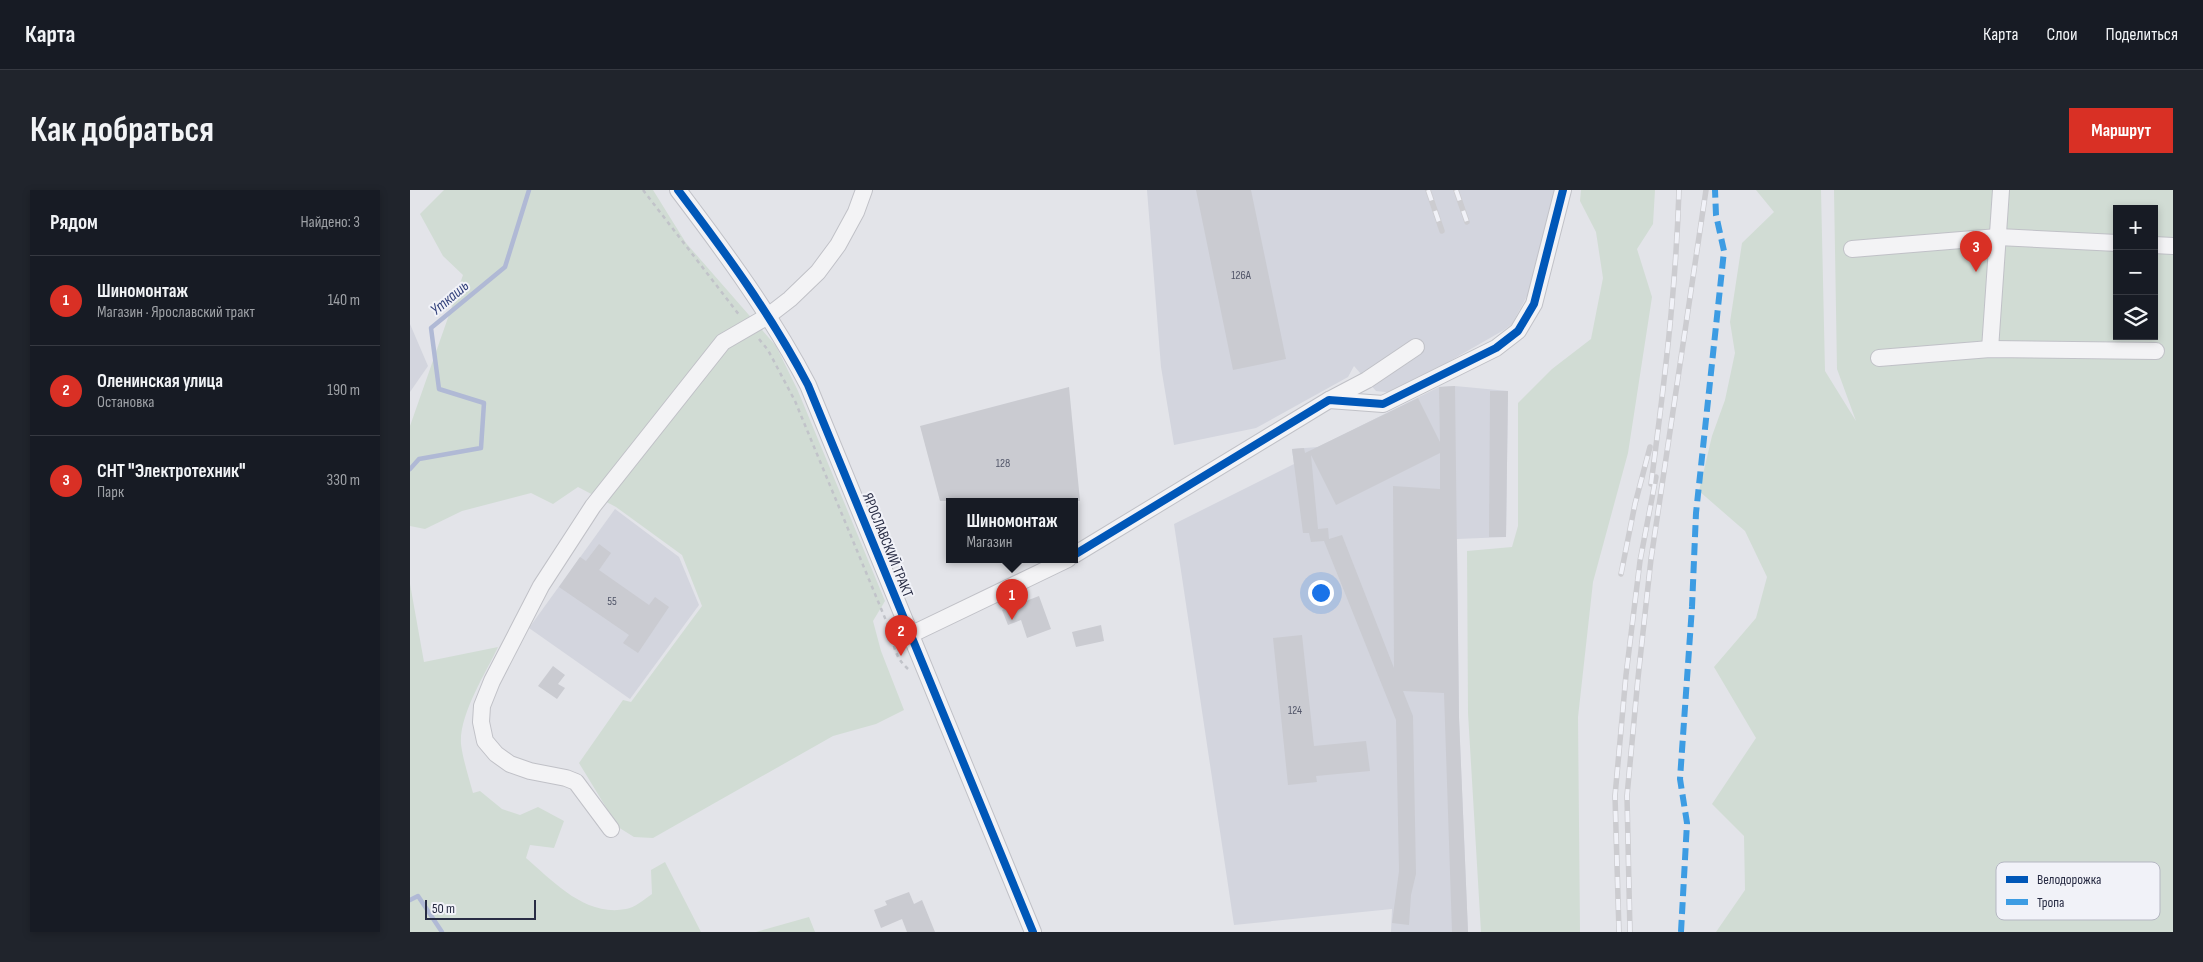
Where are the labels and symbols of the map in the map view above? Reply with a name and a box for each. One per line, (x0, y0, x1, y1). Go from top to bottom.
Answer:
pin: 3 (1960, 231, 1992, 272)
house number: 126А (1231, 268, 1252, 283)
water label: Уткашь (427, 277, 473, 320)
house number: 128 (996, 456, 1010, 471)
street label: ЯРОСЛАВСКИЙ ТРАКТ (858, 490, 917, 600)
pin: 1 (996, 579, 1028, 620)
your location (1308, 580, 1334, 606)
house number: 55 (607, 594, 617, 609)
pin: 2 (885, 615, 917, 656)
house number: 124 (1288, 703, 1302, 718)
legend (1996, 862, 2160, 920)
text: Велодорожка (2037, 871, 2101, 888)
text: Тропа (2037, 894, 2064, 911)
scale bar (425, 897, 536, 920)

